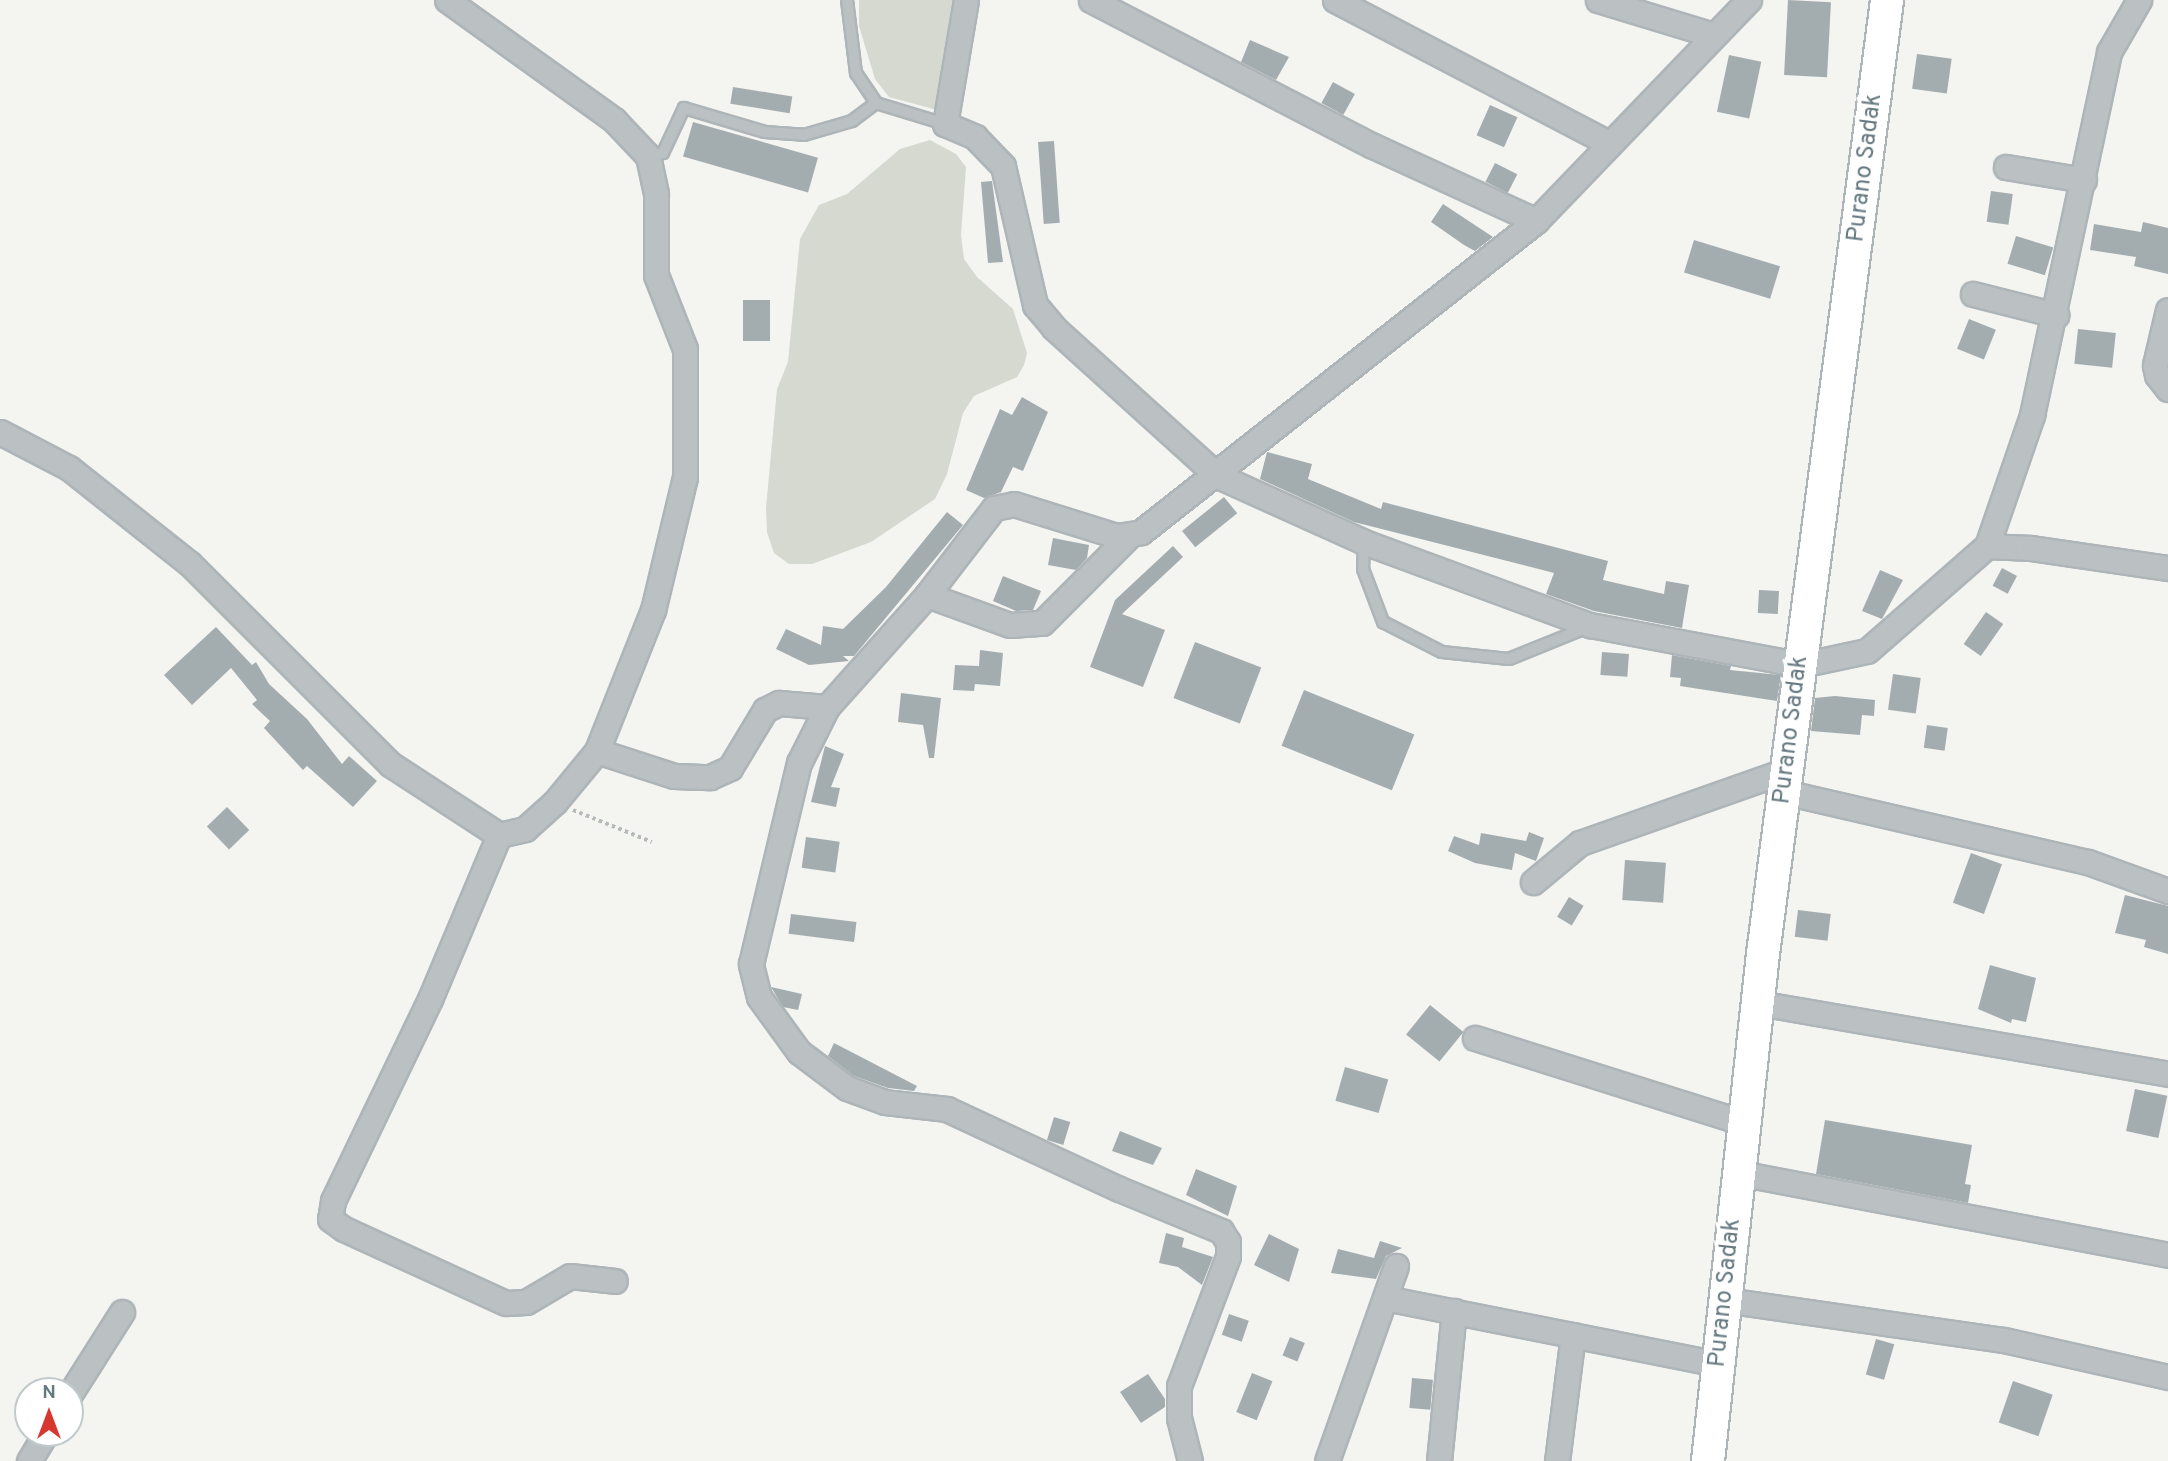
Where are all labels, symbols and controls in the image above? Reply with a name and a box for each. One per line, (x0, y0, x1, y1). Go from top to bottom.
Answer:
street label: Purano Sadak (1843, 92, 1889, 244)
street label: Purano Sadak (1769, 654, 1815, 806)
street label: Purano Sadak (1704, 1217, 1748, 1369)
north arrow (14, 1377, 84, 1447)
text: N (42, 1381, 56, 1405)

